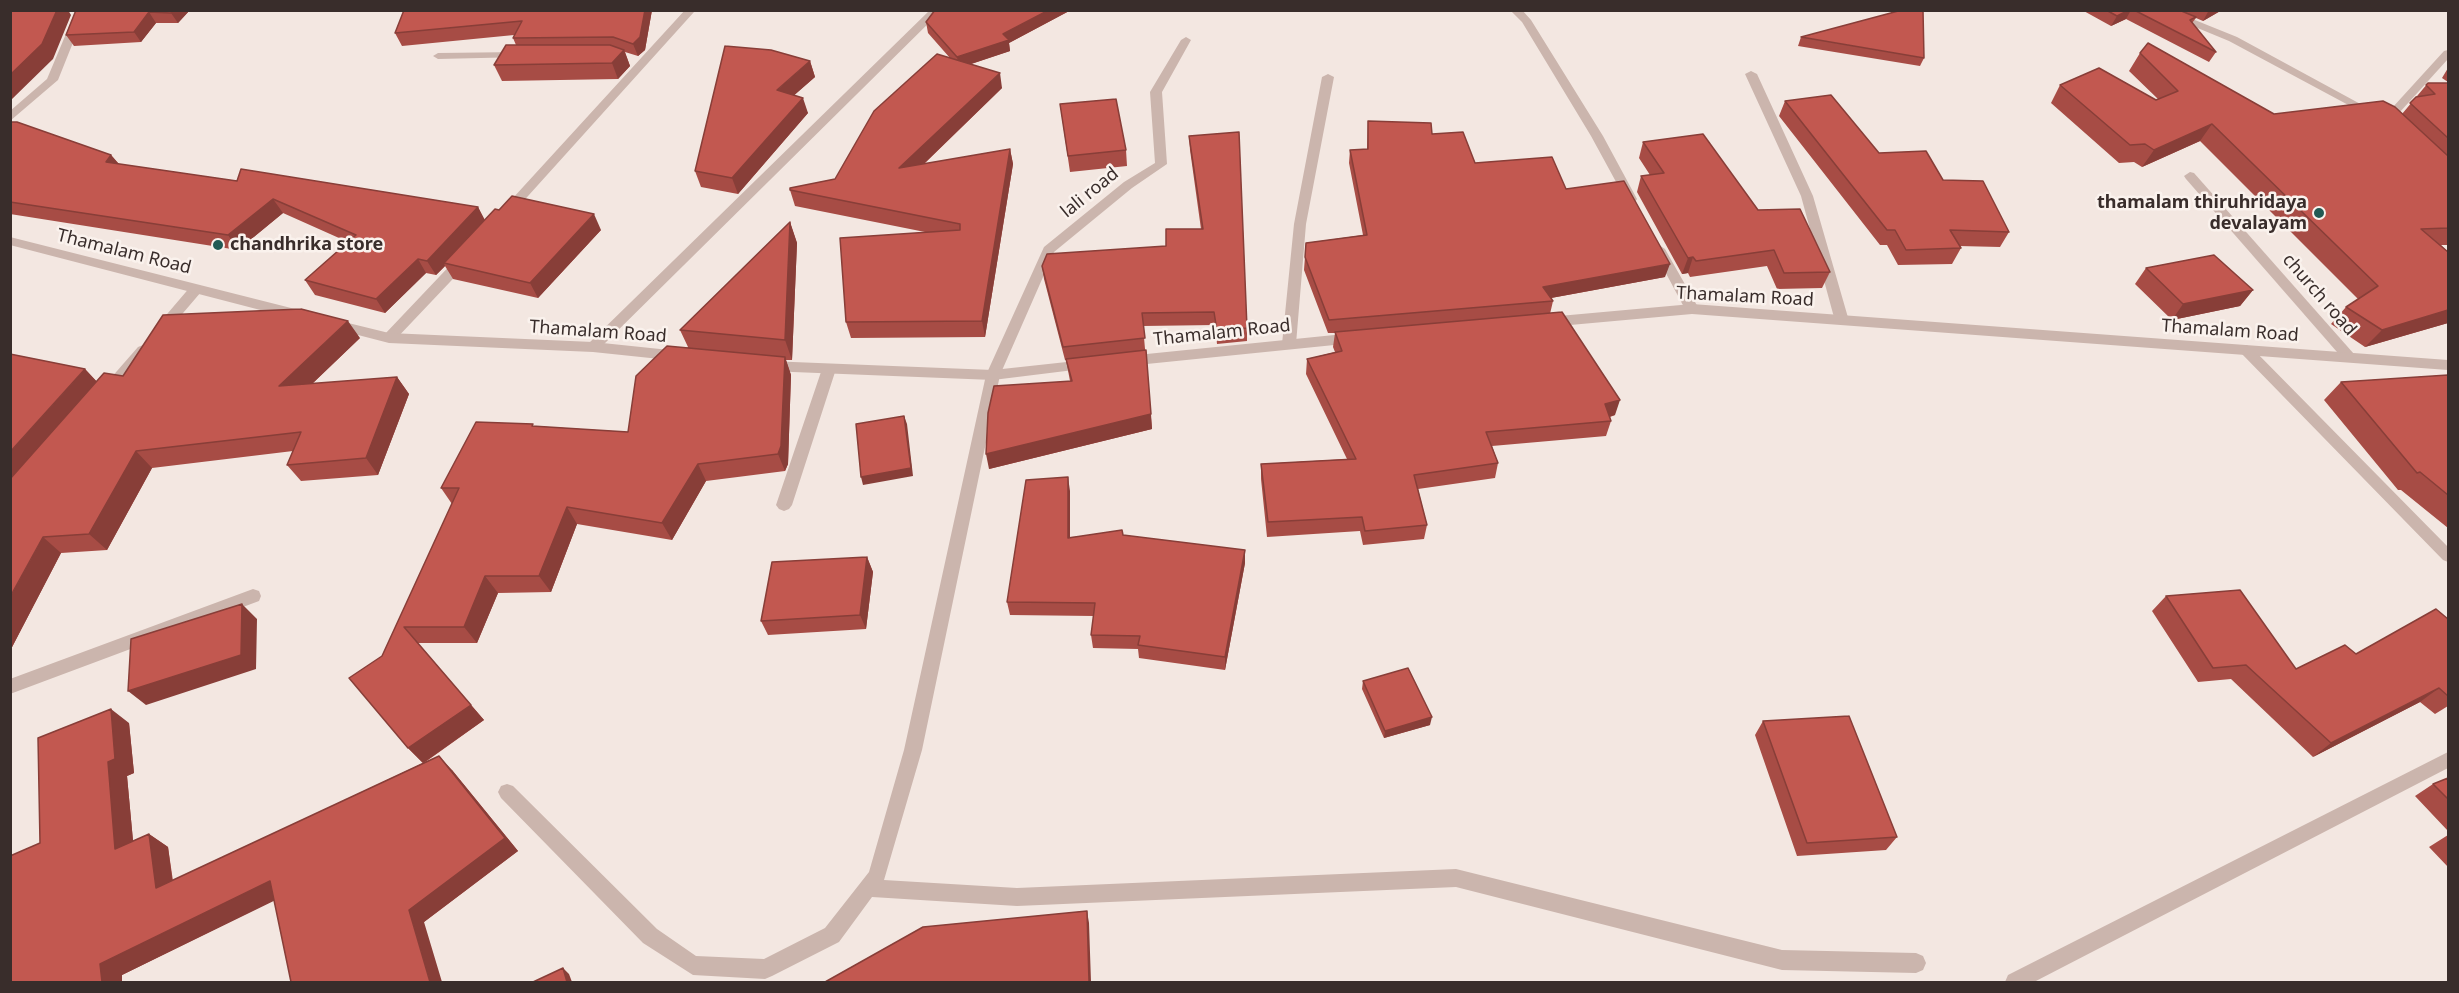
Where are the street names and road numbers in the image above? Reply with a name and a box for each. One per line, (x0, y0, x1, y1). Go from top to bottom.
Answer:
street label: lali road (1057, 163, 1123, 223)
street label: Thamalam Road (55, 225, 193, 279)
street label: church road (2278, 250, 2360, 340)
street label: Thamalam Road (1676, 283, 1814, 311)
street label: Thamalam Road (1152, 315, 1292, 351)
street label: Thamalam Road (2161, 315, 2299, 347)
street label: Thamalam Road (529, 316, 667, 348)

